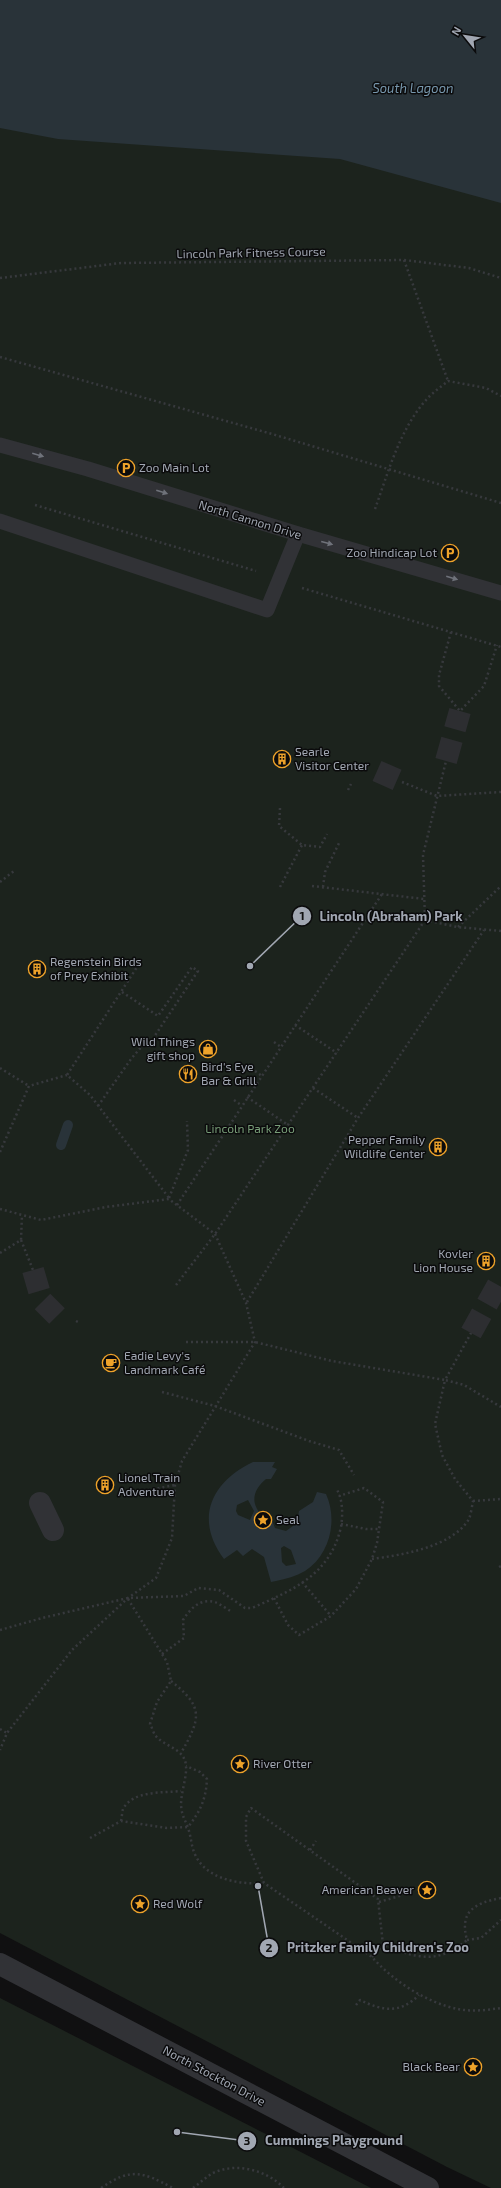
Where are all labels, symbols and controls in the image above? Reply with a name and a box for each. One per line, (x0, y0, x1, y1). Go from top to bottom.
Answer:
north arrow (445, 16, 485, 56)
text: N (448, 24, 464, 37)
water label: South Lagoon (373, 80, 454, 96)
street label: Lincoln Park Fitness Course (176, 244, 326, 260)
one-way arrow (32, 452, 44, 458)
parking icon: Zoo Main Lot (116, 458, 136, 478)
place label: Zoo Main Lot (139, 460, 210, 474)
one-way arrow (156, 489, 168, 495)
street label: North Cannon Drive (197, 497, 303, 541)
one-way arrow (320, 540, 333, 546)
parking icon: Zoo Hindicap Lot (440, 543, 460, 563)
place label: Zoo Hindicap Lot (346, 545, 437, 559)
one-way arrow (445, 576, 458, 582)
place label: Searle Visitor Center (295, 744, 369, 772)
building icon: Searle Visitor Center (272, 749, 292, 769)
callout: Lincoln (Abraham) Park (292, 904, 471, 929)
text: 1 (299, 908, 305, 922)
text: Lincoln (Abraham) Park (319, 908, 463, 924)
place label: Regenstein Birds of Prey Exhibit (50, 954, 142, 982)
building icon: Regenstein Birds of Prey Exhibit (27, 959, 47, 979)
place label: Wild Things gift shop (131, 1034, 195, 1062)
shop icon: Wild Things gift shop (198, 1039, 218, 1059)
place label: Bird's Eye Bar & Grill (201, 1059, 257, 1087)
restaurant icon: Bird's Eye Bar & Grill (178, 1064, 198, 1084)
park label: Lincoln Park Zoo (205, 1121, 295, 1135)
place label: Pepper Family Wildlife Center (344, 1132, 426, 1160)
building icon: Pepper Family Wildlife Center (428, 1137, 448, 1157)
place label: Kovler Lion House (413, 1246, 473, 1274)
building icon: Kovler Lion House (476, 1251, 496, 1271)
place label: Eadie Levy's Landmark Café (124, 1348, 206, 1376)
cafe icon: Eadie Levy's Landmark Café (101, 1353, 121, 1373)
place label: Lionel Train Adventure (118, 1470, 180, 1498)
building icon: Lionel Train Adventure (95, 1475, 115, 1495)
place icon: Seal (253, 1510, 273, 1530)
place label: Seal (276, 1512, 300, 1526)
place icon: River Otter (230, 1754, 250, 1774)
place label: River Otter (253, 1756, 312, 1770)
place icon: American Beaver (417, 1880, 437, 1900)
place label: American Beaver (322, 1882, 414, 1896)
place icon: Red Wolf (130, 1894, 150, 1914)
place label: Red Wolf (153, 1896, 203, 1910)
callout: Pritzker Family Children's Zoo (259, 1935, 477, 1960)
text: Pritzker Family Children's Zoo (287, 1939, 469, 1955)
text: 2 (266, 1940, 273, 1954)
street label: North Stockton Drive (161, 2042, 268, 2108)
place icon: Black Bear (463, 2057, 483, 2077)
place label: Black Bear (403, 2059, 460, 2073)
callout: Cummings Playground (237, 2128, 411, 2153)
text: Cummings Playground (265, 2132, 403, 2148)
text: 3 (244, 2133, 251, 2147)

